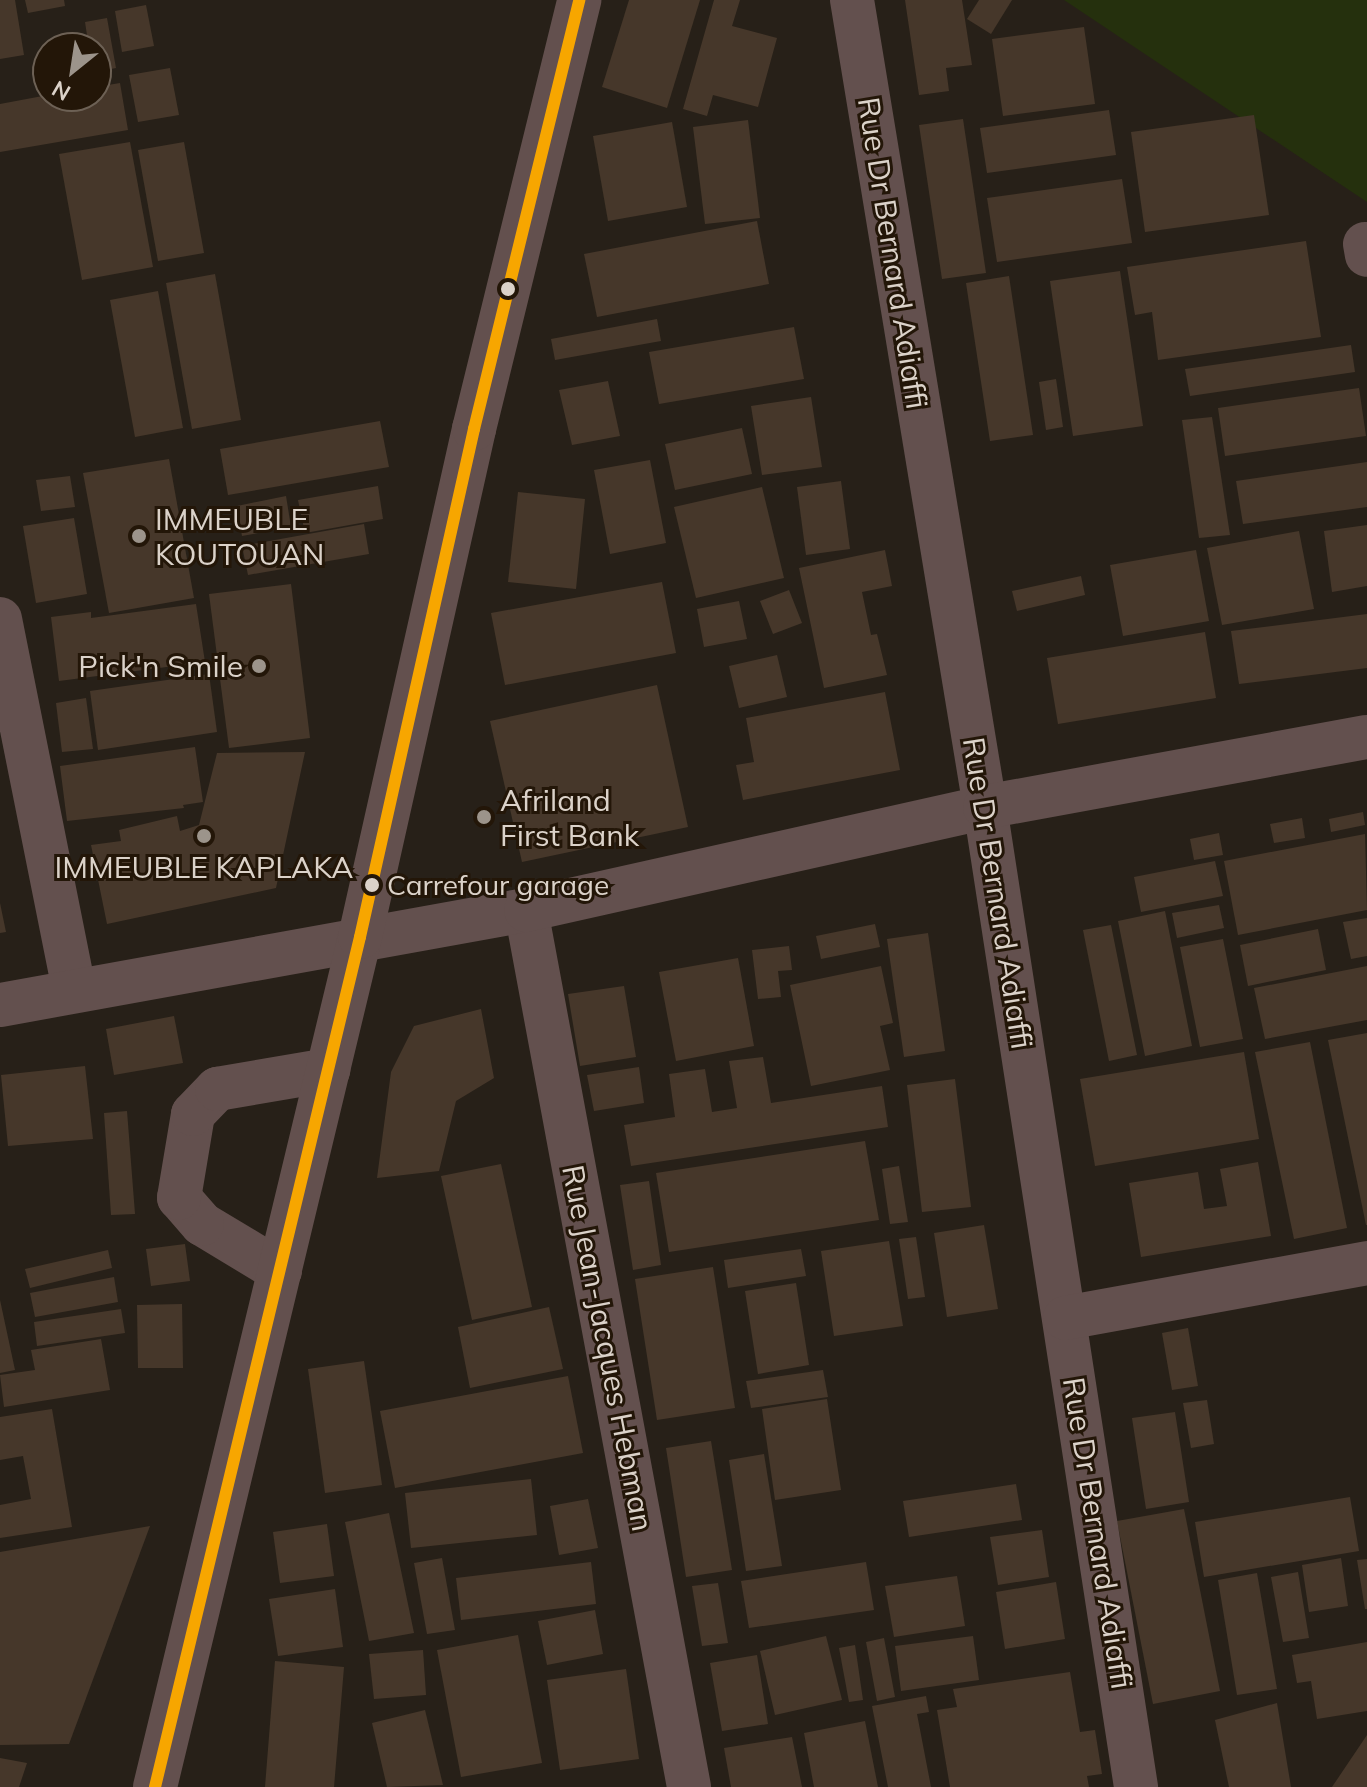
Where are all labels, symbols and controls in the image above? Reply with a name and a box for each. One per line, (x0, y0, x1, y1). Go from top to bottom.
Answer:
north arrow (32, 32, 112, 112)
text: N (47, 75, 75, 107)
street label: Rue Dr Bernard Adiaffi (851, 95, 935, 411)
unlabelled marker (500, 281, 516, 297)
place label: IMMEUBLE KOUTOUAN (155, 501, 324, 572)
marker: IMMEUBLE KOUTOUAN (130, 527, 148, 545)
place label: Pick'n Smile (78, 648, 243, 684)
marker: Pick'n Smile (250, 657, 268, 675)
street label: Rue Dr Bernard Adiaffi (956, 735, 1040, 1051)
place label: Afriland First Bank (500, 782, 639, 852)
marker: Afriland First Bank (475, 808, 493, 826)
marker: IMMEUBLE KAPLAKA (195, 827, 213, 845)
place label: IMMEUBLE KAPLAKA (55, 849, 353, 885)
place label: Carrefour garage (387, 868, 609, 902)
marker: Carrefour garage (364, 877, 380, 893)
street label: Rue Jean-Jacques Hebman (555, 1162, 661, 1534)
street label: Rue Dr Bernard Adiaffi (1056, 1375, 1140, 1691)

